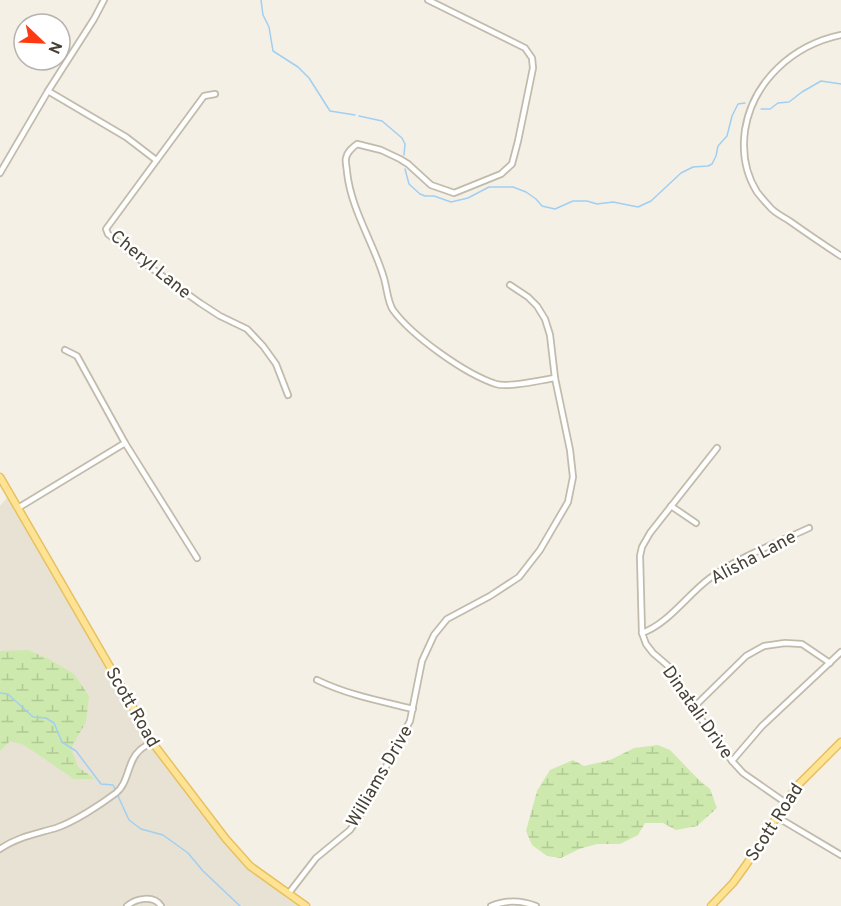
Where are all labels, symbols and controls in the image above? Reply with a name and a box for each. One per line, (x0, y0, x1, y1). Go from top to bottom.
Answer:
north arrow (12, 12, 72, 72)
text: N (43, 38, 65, 56)
street label: Cheryl Lane (105, 226, 195, 305)
street label: Alisha Lane (707, 526, 800, 590)
street label: Dinatali Drive (656, 662, 737, 764)
street label: Scott Road (100, 664, 164, 752)
street label: Williams Drive (342, 722, 419, 832)
street label: Scott Road (741, 779, 809, 866)

